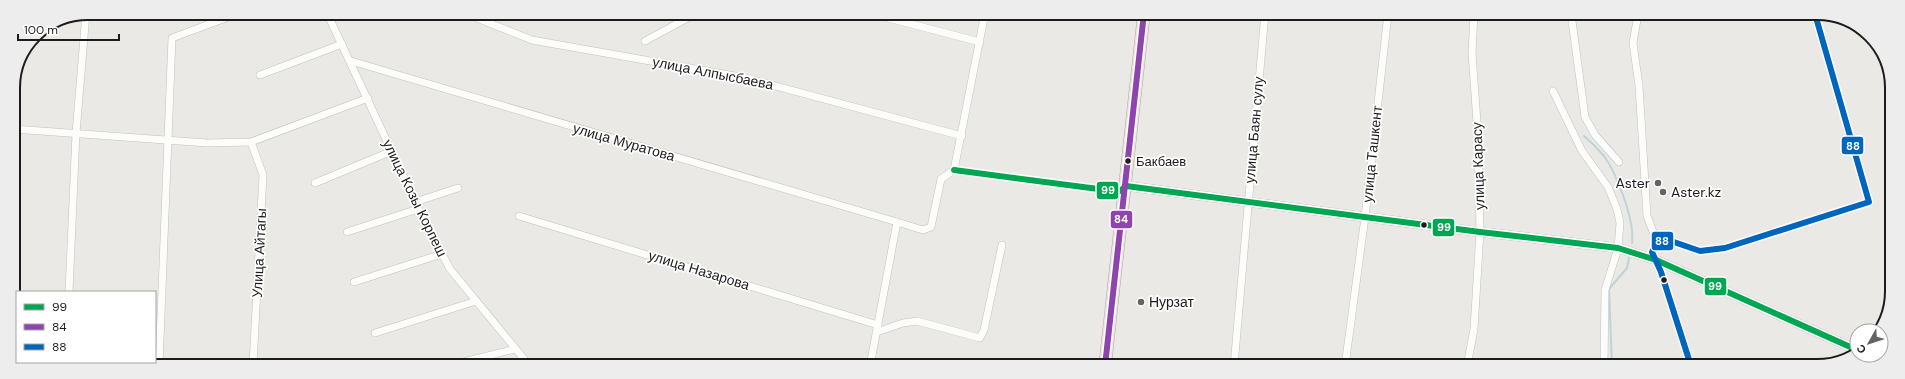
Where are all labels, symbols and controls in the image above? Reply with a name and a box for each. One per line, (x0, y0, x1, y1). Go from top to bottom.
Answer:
scale bar (18, 16, 119, 42)
text: 100 m (24, 22, 58, 38)
street label: улица Алпысбаева (651, 52, 775, 94)
street label: улица Баян сулу (1240, 76, 1268, 184)
street label: улица Ташкент (1358, 104, 1386, 203)
street label: улица Муратова (571, 119, 677, 165)
street label: улица Карасу (1467, 122, 1489, 210)
street label: улица Козы Корпеш (379, 136, 451, 260)
line badge: 88 (1841, 136, 1864, 155)
text: 88 (1846, 139, 1860, 153)
place label: Бакбаев (1136, 153, 1186, 170)
marker: Бакбаев (1123, 156, 1133, 166)
place label: Aster (1616, 174, 1650, 192)
marker: Aster (1653, 178, 1663, 188)
line badge: 99 (1096, 181, 1119, 200)
text: 99 (1101, 183, 1115, 197)
place label: Aster.kz (1671, 183, 1721, 201)
marker: Aster.kz (1658, 187, 1668, 197)
street label: Улица Айтагы (248, 208, 270, 298)
line badge: 84 (1110, 210, 1133, 229)
text: 84 (1114, 212, 1128, 226)
line badge: 99 (1432, 218, 1455, 237)
unlabelled marker (1419, 220, 1429, 230)
text: 99 (1437, 220, 1451, 234)
line badge: 88 (1651, 231, 1674, 251)
text: 88 (1655, 234, 1669, 248)
street label: улица Назарова (646, 246, 752, 294)
unlabelled marker (1659, 275, 1669, 285)
line badge: 99 (1704, 277, 1727, 296)
text: 99 (1708, 279, 1722, 293)
legend (16, 291, 156, 363)
place label: Нурзат (1149, 293, 1194, 311)
marker: Нурзат (1136, 297, 1146, 307)
text: 99 (52, 299, 67, 315)
text: 84 (52, 319, 67, 335)
north arrow (1849, 323, 1889, 363)
text: 88 (52, 339, 67, 355)
text: С (1853, 342, 1869, 357)

